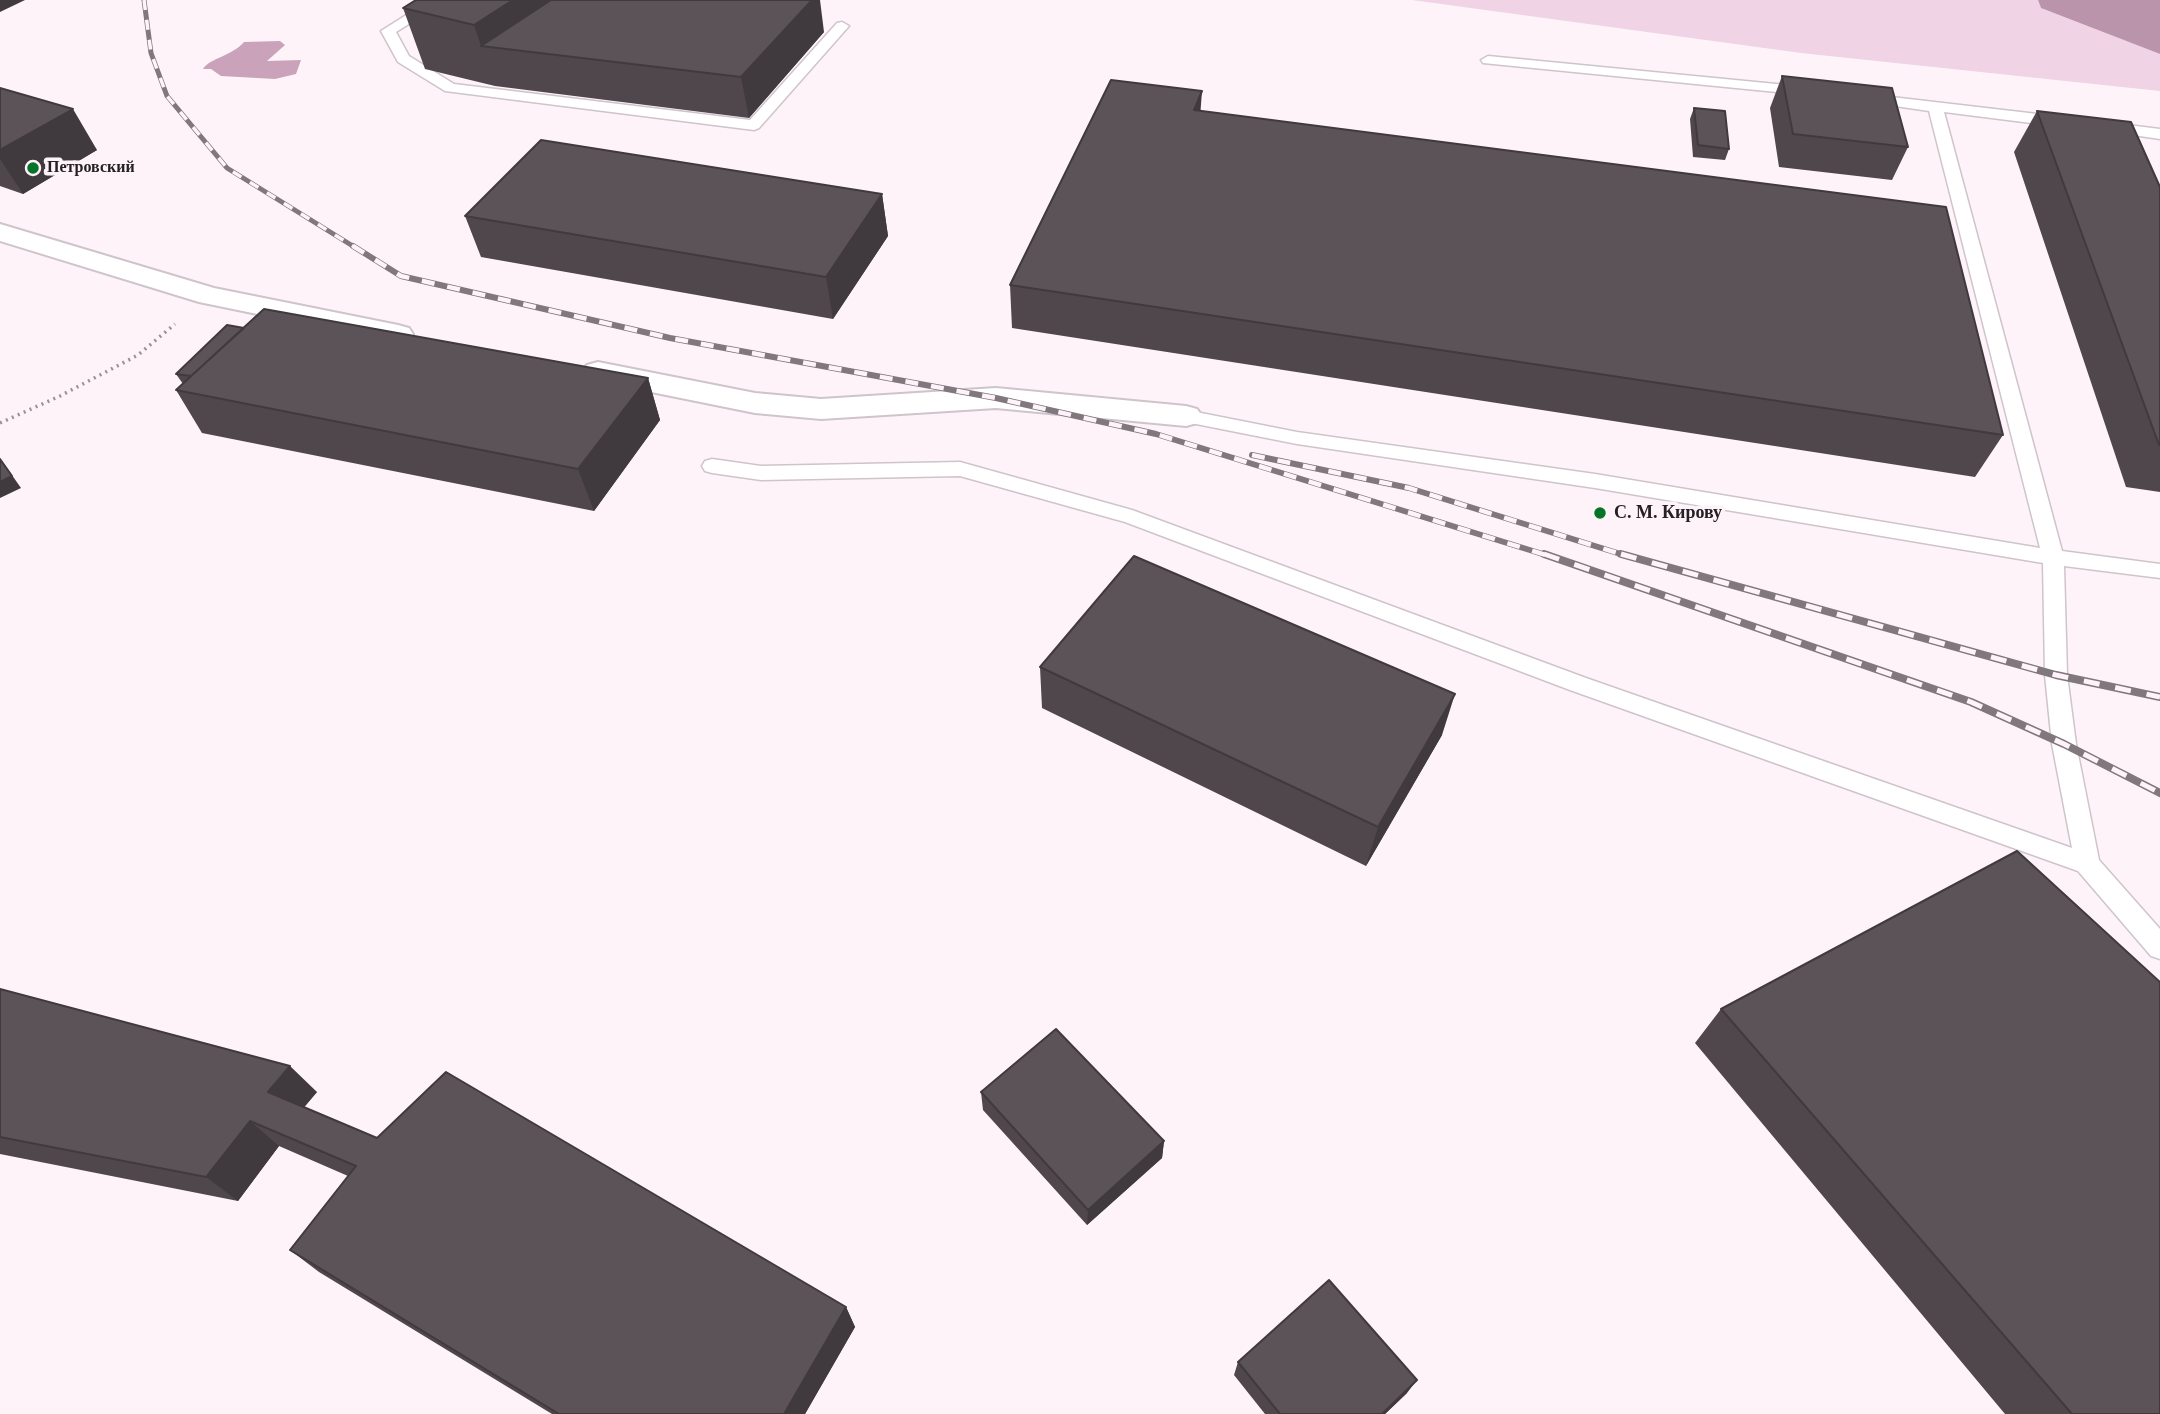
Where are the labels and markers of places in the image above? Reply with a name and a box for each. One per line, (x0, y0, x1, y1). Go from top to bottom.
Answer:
place label: Петровский (47, 158, 135, 178)
marker: Петровский (25, 160, 41, 176)
place label: С. М. Кирову (1614, 502, 1722, 524)
marker: С. М. Кирову (1592, 505, 1608, 521)

